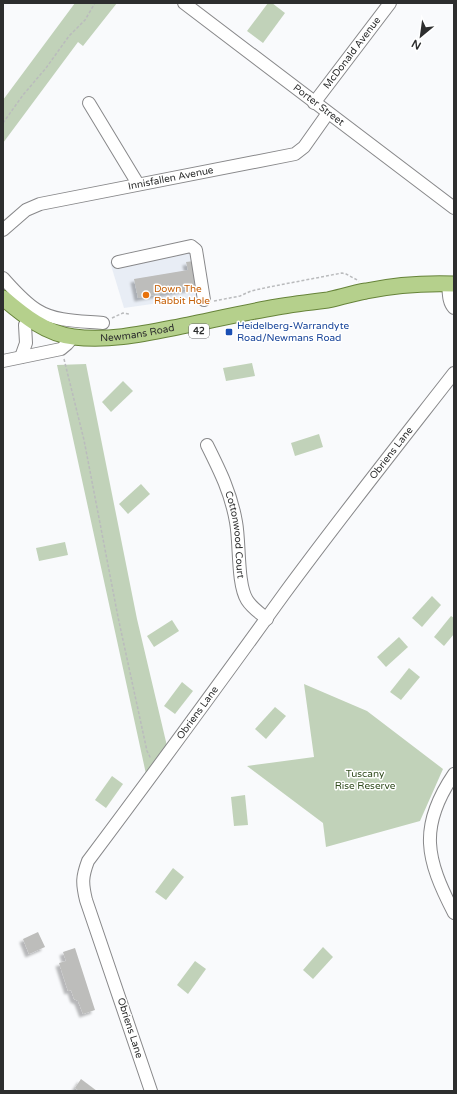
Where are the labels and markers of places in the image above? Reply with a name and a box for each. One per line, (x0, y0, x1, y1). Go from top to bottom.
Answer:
place label: Down The Rabbit Hole (154, 283, 210, 307)
marker: Down The Rabbit Hole (141, 290, 151, 300)
place label: Heidelberg-Warrandyte Road/Newmans Road (237, 320, 349, 344)
marker: Heidelberg-Warrandyte Road/Newmans Road (224, 327, 234, 337)

